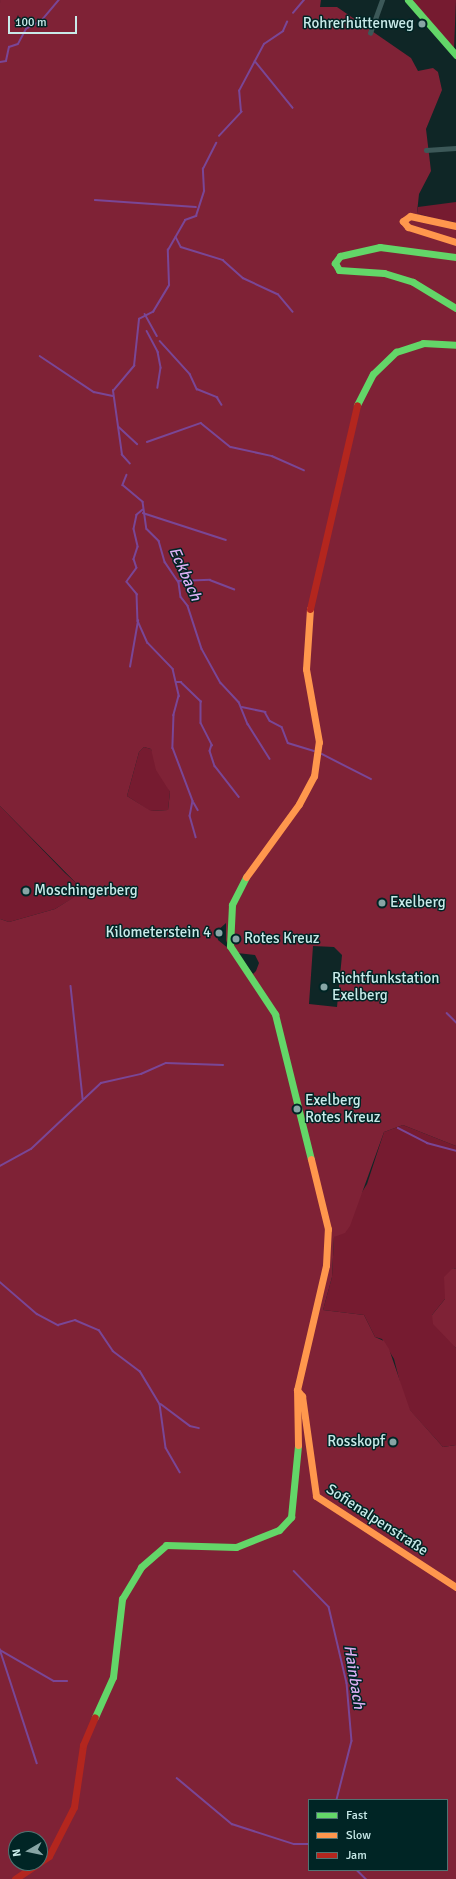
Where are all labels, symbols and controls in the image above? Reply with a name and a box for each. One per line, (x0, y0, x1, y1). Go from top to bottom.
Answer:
scale bar (10, 8, 79, 34)
text: 100 m (15, 15, 47, 30)
place label: Rohrerhüttenweg (303, 15, 414, 33)
marker: Rohrerhüttenweg (417, 19, 427, 29)
water label: Eckbach (165, 544, 205, 604)
place label: Moschingerberg (34, 882, 138, 900)
marker: Moschingerberg (21, 886, 31, 896)
place label: Exelberg (390, 894, 446, 912)
marker: Exelberg (377, 898, 387, 908)
place label: Kilometerstein 4 (106, 924, 211, 942)
marker: Kilometerstein 4 (214, 928, 224, 938)
place label: Rotes Kreuz (244, 930, 320, 948)
marker: Rotes Kreuz (231, 934, 241, 944)
place label: Richtfunkstation Exelberg (332, 969, 439, 1004)
marker: Richtfunkstation Exelberg (319, 982, 329, 992)
place label: Exelberg Rotes Kreuz (305, 1091, 381, 1126)
marker: Exelberg Rotes Kreuz (292, 1104, 302, 1114)
place label: Rosskopf (327, 1433, 385, 1451)
marker: Rosskopf (388, 1437, 398, 1447)
street label: Sofienalpenstraße (323, 1480, 431, 1560)
water label: Hainbach (339, 1644, 369, 1710)
legend (308, 1799, 448, 1871)
text: Fast (346, 1808, 367, 1823)
text: Slow (346, 1828, 371, 1843)
north arrow (8, 1831, 48, 1871)
text: N (10, 1848, 24, 1858)
text: Jam (346, 1848, 367, 1863)

